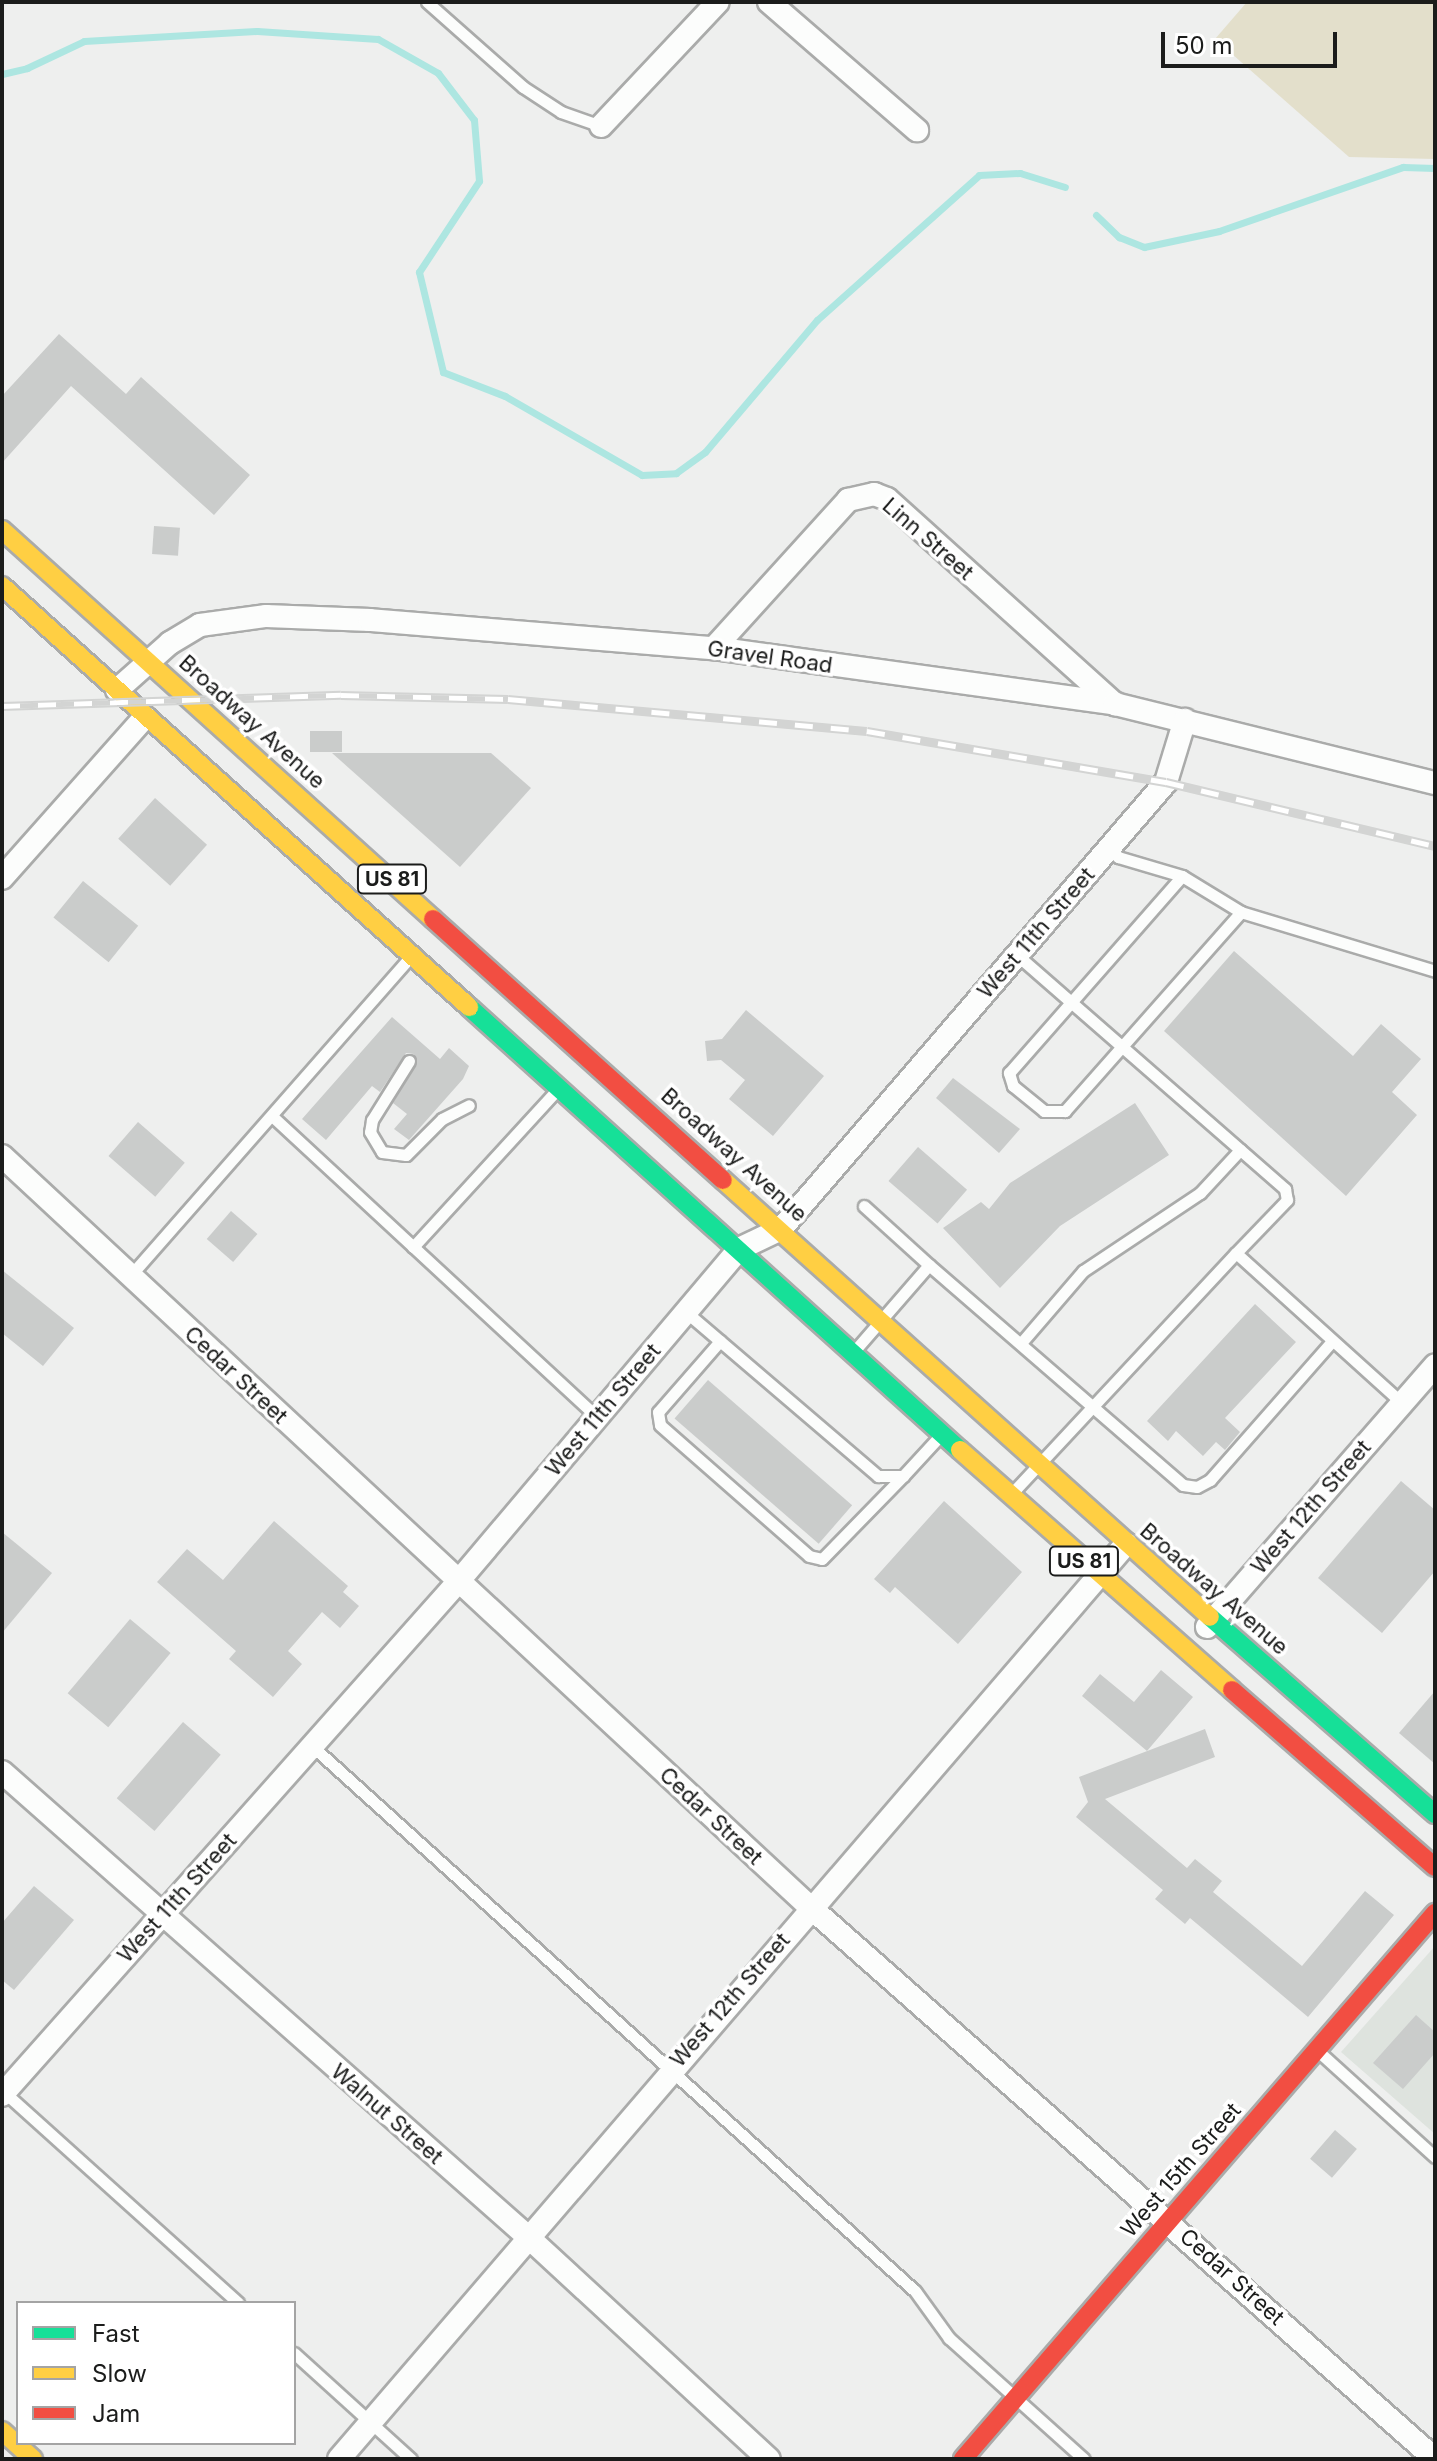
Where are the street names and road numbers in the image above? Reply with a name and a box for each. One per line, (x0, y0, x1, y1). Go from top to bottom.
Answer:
street label: Linn Street (877, 492, 979, 586)
street label: Gravel Road (706, 635, 834, 679)
street label: Broadway Avenue (174, 649, 330, 795)
street label: West 11th Street (972, 862, 1100, 1004)
road number: US 81 (356, 863, 428, 895)
street label: Broadway Avenue (656, 1082, 812, 1228)
street label: Cedar Street (179, 1321, 293, 1429)
street label: West 11th Street (540, 1338, 666, 1482)
street label: West 12th Street (1246, 1434, 1376, 1580)
street label: Broadway Avenue (1135, 1518, 1293, 1660)
road number: US 81 (1048, 1545, 1120, 1577)
street label: Cedar Street (654, 1762, 768, 1870)
street label: West 11th Street (112, 1828, 242, 1968)
street label: West 12th Street (665, 1927, 795, 2073)
street label: Walnut Street (326, 2058, 448, 2170)
street label: West 15th Street (1116, 2097, 1246, 2243)
street label: Cedar Street (1174, 2223, 1290, 2331)

